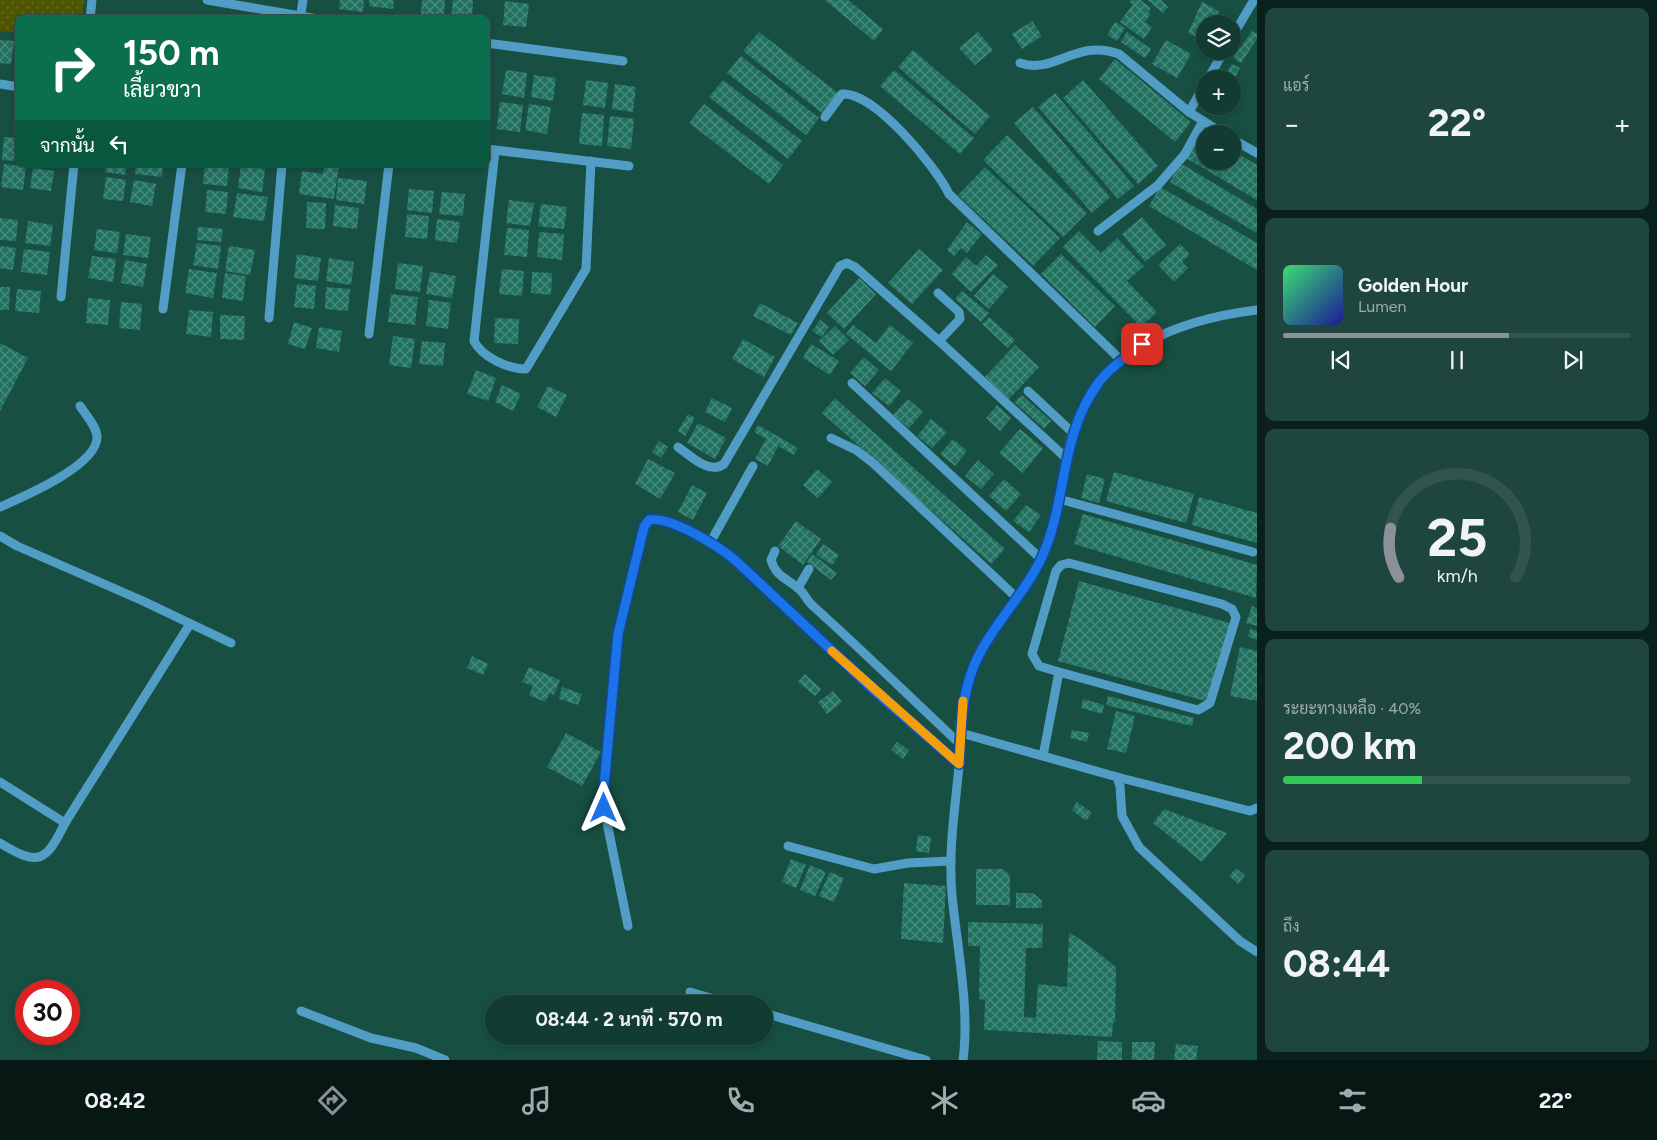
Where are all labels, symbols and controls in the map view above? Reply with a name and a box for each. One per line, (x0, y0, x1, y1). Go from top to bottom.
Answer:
map controls (1196, 15, 1241, 170)
button: layers (1196, 15, 1241, 60)
text: 150 m (123, 32, 220, 74)
icon: right (40, 35, 105, 100)
button: + (1196, 70, 1241, 115)
text: เลี้ยวขวา (123, 76, 201, 103)
text: แอร์ (1283, 76, 1309, 95)
text: 22° (1428, 100, 1486, 146)
text: − (1283, 107, 1300, 141)
text: + (1614, 107, 1631, 141)
button: − (1196, 125, 1241, 170)
icon: left (105, 130, 133, 158)
text: จากนั้น (40, 134, 95, 157)
text: Golden Hour (1358, 274, 1468, 297)
text: Lumen (1358, 297, 1407, 316)
pin (1121, 323, 1163, 365)
icon: arrive (1128, 330, 1156, 358)
icon: previous (1327, 346, 1355, 374)
icon: pause (1443, 346, 1471, 374)
icon: next (1559, 346, 1587, 374)
text: 25 (1427, 507, 1487, 569)
text: km/h (1437, 565, 1477, 586)
text: ระยะทางเหลือ · 40% (1283, 699, 1421, 718)
text: 200 km (1283, 723, 1417, 769)
position arrow (577, 781, 629, 833)
text: ถึง (1283, 917, 1300, 936)
text: 08:44 (1283, 941, 1390, 987)
speed limit sign: 30 (15, 980, 80, 1045)
text: 08:44 · 2 นาที · 570 m (535, 1008, 723, 1031)
icon: directions (315, 1083, 350, 1118)
icon: music (519, 1083, 554, 1118)
icon: phone (723, 1083, 758, 1118)
icon: climate (927, 1083, 962, 1118)
icon: car (1131, 1083, 1166, 1118)
icon: filters (1335, 1083, 1370, 1118)
text: 08:42 (85, 1087, 146, 1114)
text: 22° (1539, 1087, 1572, 1114)

